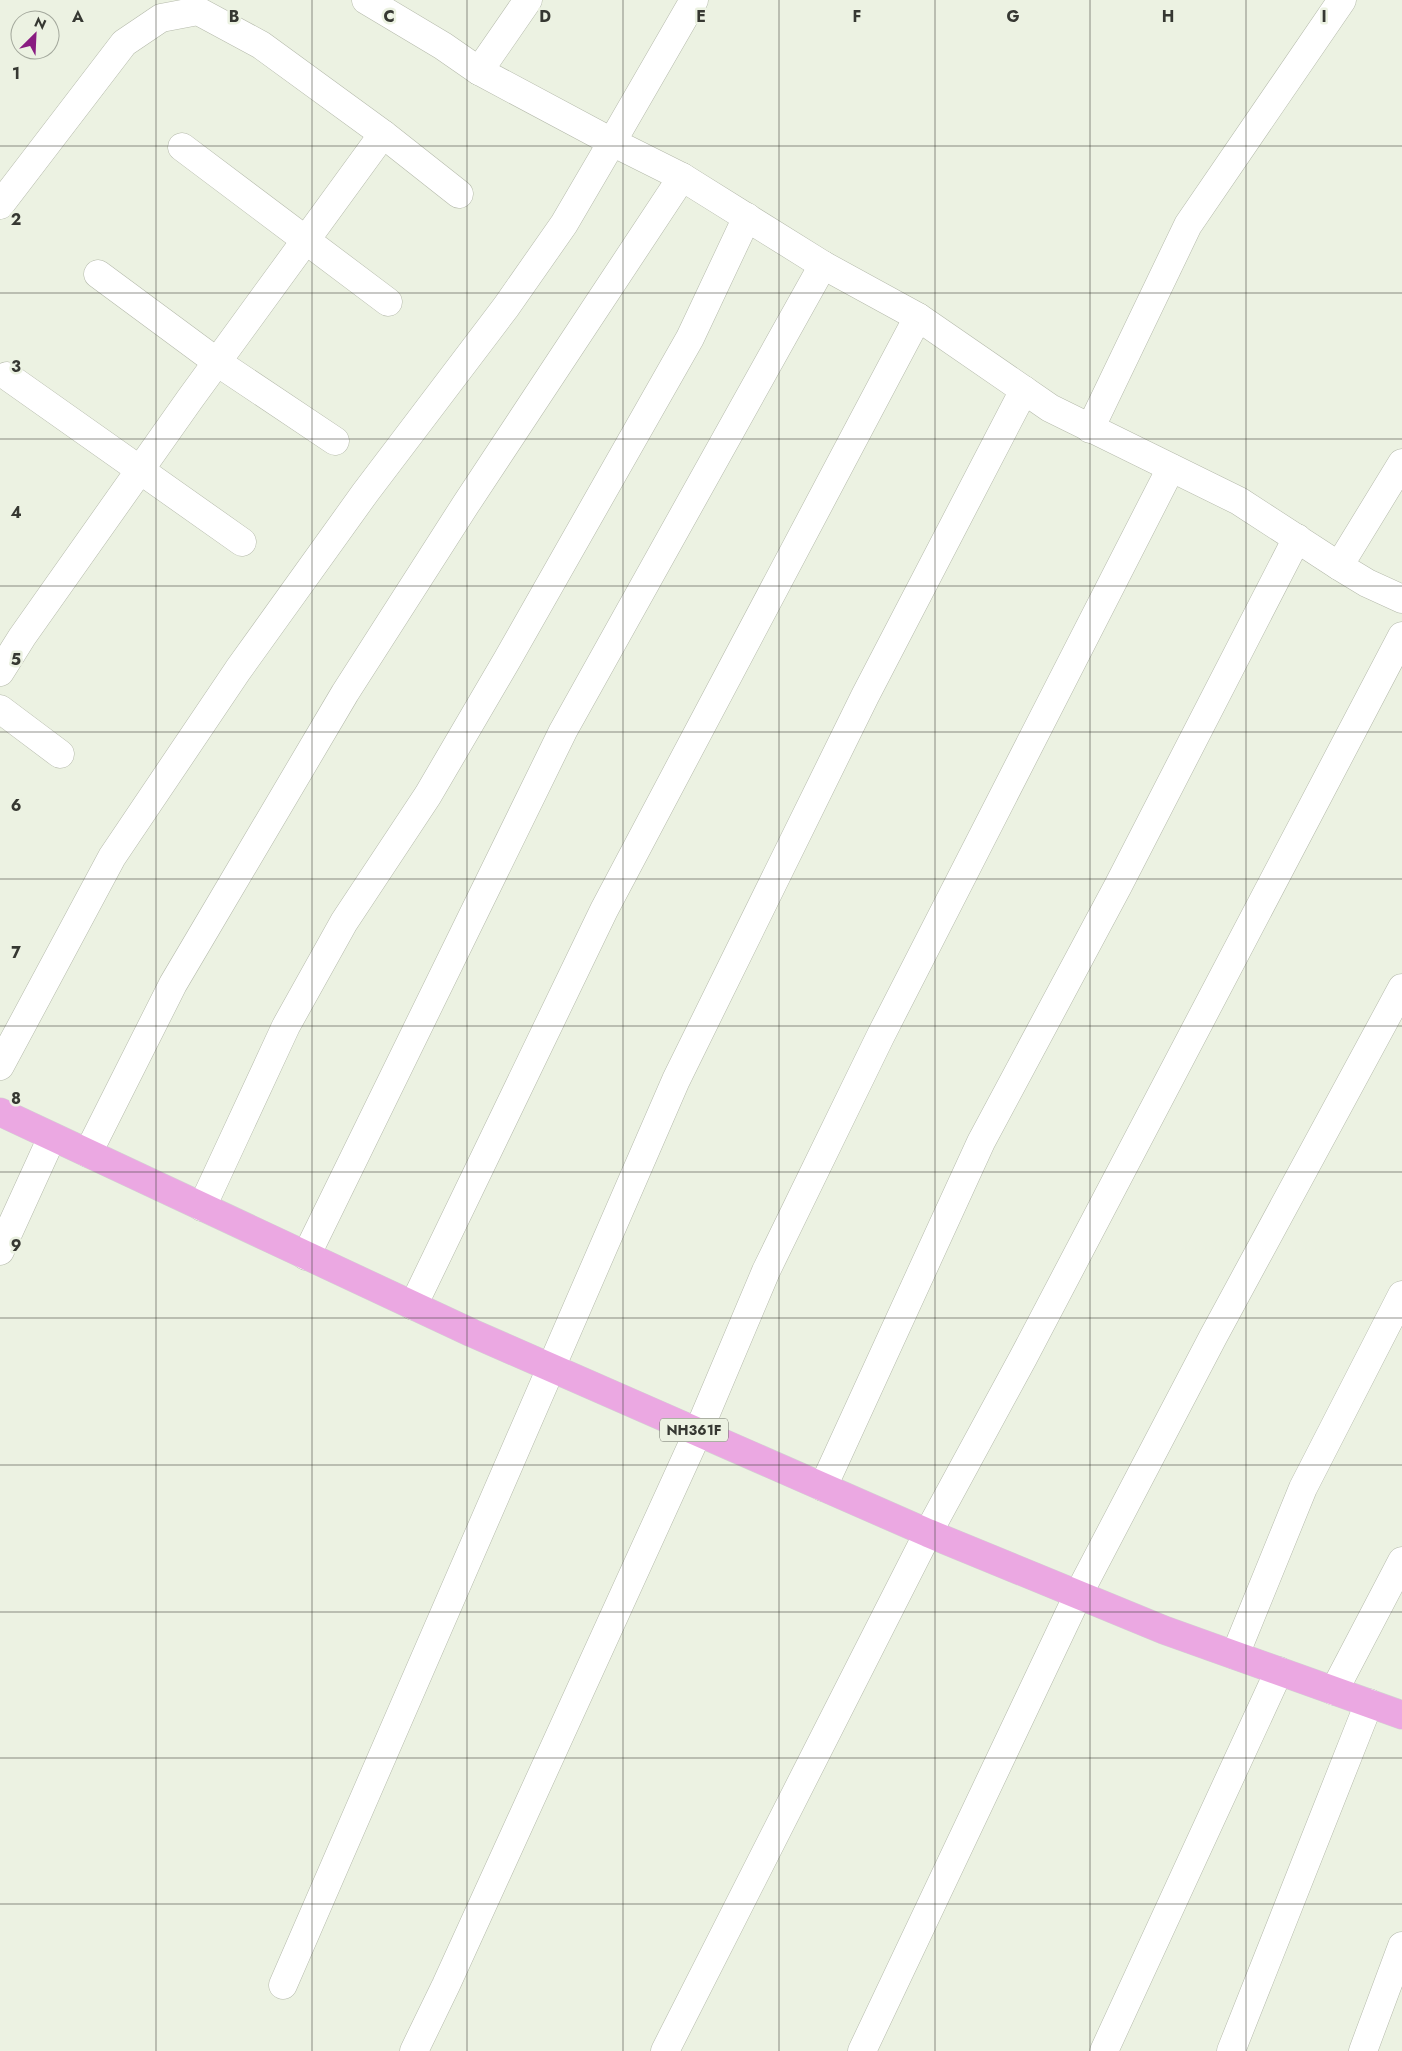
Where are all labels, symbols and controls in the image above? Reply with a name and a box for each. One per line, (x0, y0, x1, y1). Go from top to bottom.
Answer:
text: A (71, 5, 84, 28)
text: B (229, 5, 239, 28)
text: C (383, 5, 395, 28)
text: D (539, 5, 551, 28)
text: E (696, 5, 706, 28)
text: F (853, 5, 861, 28)
text: G (1006, 5, 1020, 28)
text: H (1162, 5, 1174, 28)
text: I (1321, 5, 1327, 28)
north arrow (10, 10, 60, 60)
text: N (31, 12, 49, 35)
text: 1 (12, 62, 20, 85)
text: 2 (11, 208, 21, 231)
text: 3 (11, 355, 21, 378)
text: 4 (10, 501, 22, 524)
text: 5 (11, 648, 21, 671)
text: 6 (11, 794, 21, 817)
text: 7 (11, 941, 21, 964)
text: 8 (11, 1087, 21, 1110)
text: 9 (11, 1234, 21, 1257)
road number: NH361F (660, 1418, 728, 1442)

